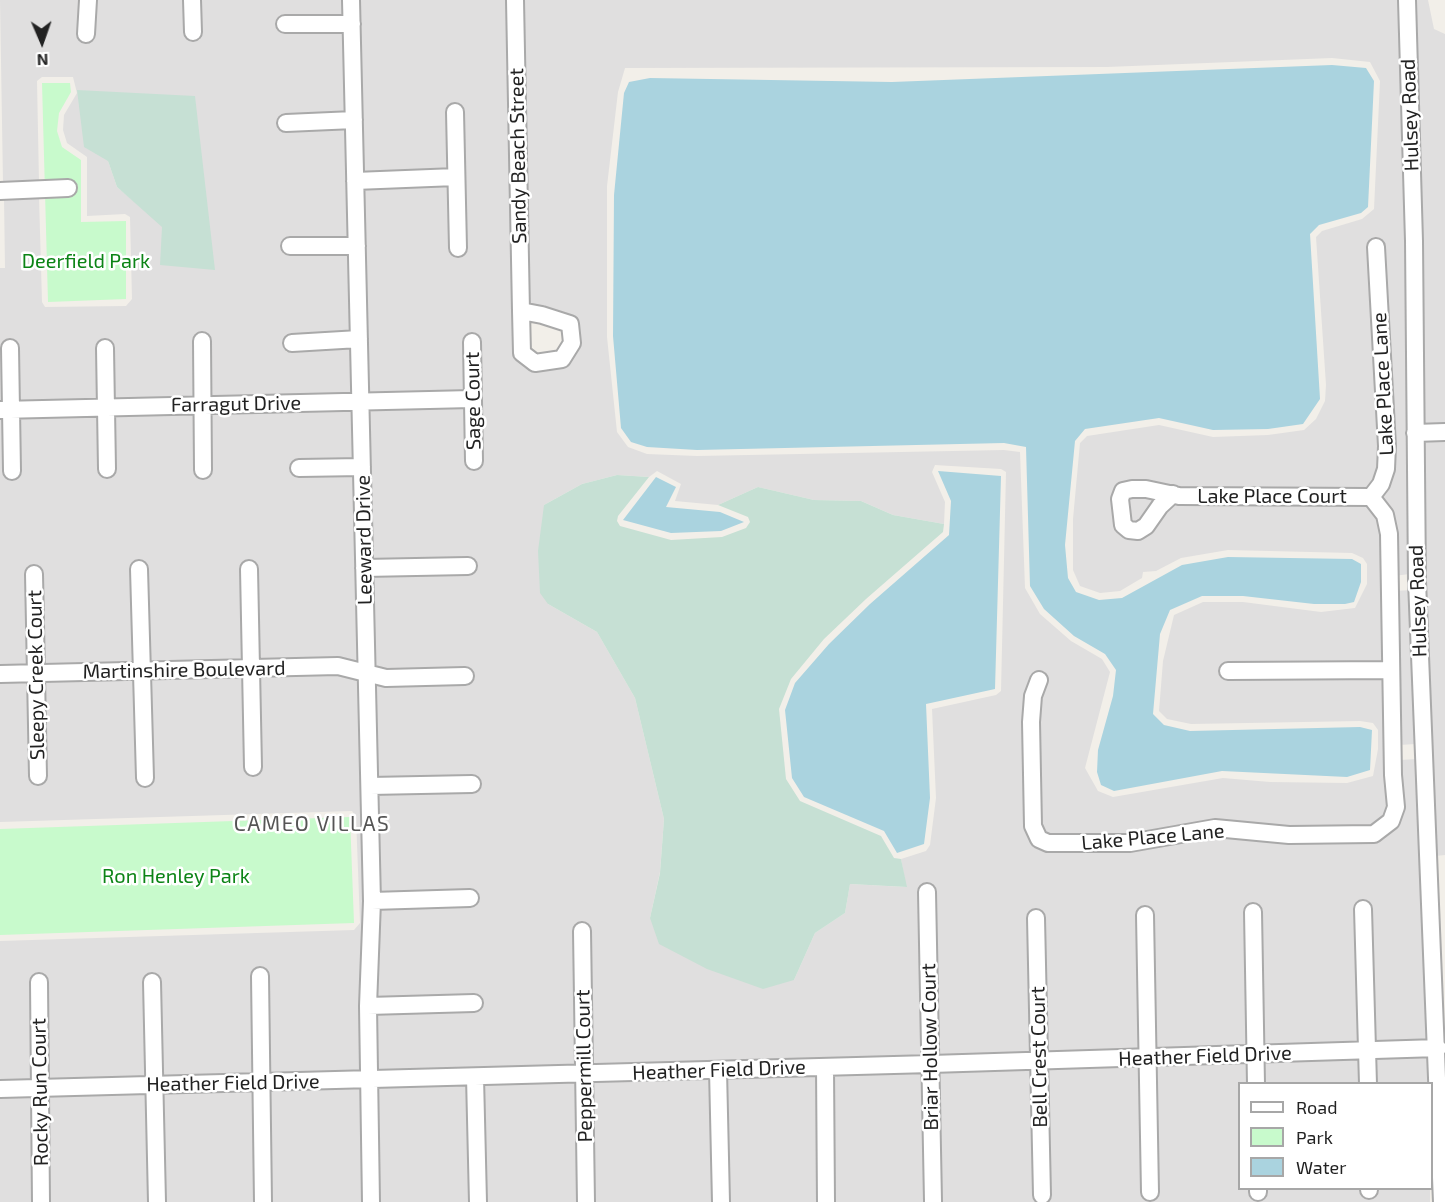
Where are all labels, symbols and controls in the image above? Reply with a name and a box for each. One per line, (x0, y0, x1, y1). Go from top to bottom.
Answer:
north arrow (12, 12, 72, 72)
text: N (37, 51, 49, 70)
street label: Hulsey Road (1396, 58, 1424, 172)
street label: Sandy Beach Street (504, 68, 532, 244)
park label: Deerfield Park (22, 249, 150, 273)
street label: Lake Place Lane (1367, 312, 1399, 456)
street label: Sage Court (460, 352, 486, 450)
street label: Farragut Drive (171, 391, 301, 417)
street label: Leeward Drive (351, 475, 377, 605)
street label: Lake Place Court (1197, 484, 1347, 508)
street label: Hulsey Road (1404, 544, 1432, 658)
street label: Sleepy Creek Court (23, 590, 49, 760)
street label: Martinshire Boulevard (82, 656, 286, 684)
district label: CAMEO VILLAS (234, 811, 390, 837)
street label: Lake Place Lane (1080, 819, 1226, 855)
park label: Ron Henley Park (102, 864, 250, 888)
street label: Briar Hollow Court (917, 963, 943, 1131)
street label: Bell Crest Court (1026, 986, 1052, 1128)
street label: Peppermill Court (571, 989, 597, 1143)
street label: Rocky Run Court (27, 1018, 53, 1166)
street label: Heather Field Drive (1118, 1041, 1292, 1071)
street label: Heather Field Drive (632, 1055, 806, 1085)
street label: Heather Field Drive (146, 1069, 320, 1097)
legend (1238, 1082, 1433, 1190)
text: Road (1296, 1096, 1337, 1118)
text: Park (1296, 1126, 1333, 1148)
text: Water (1296, 1156, 1346, 1178)

